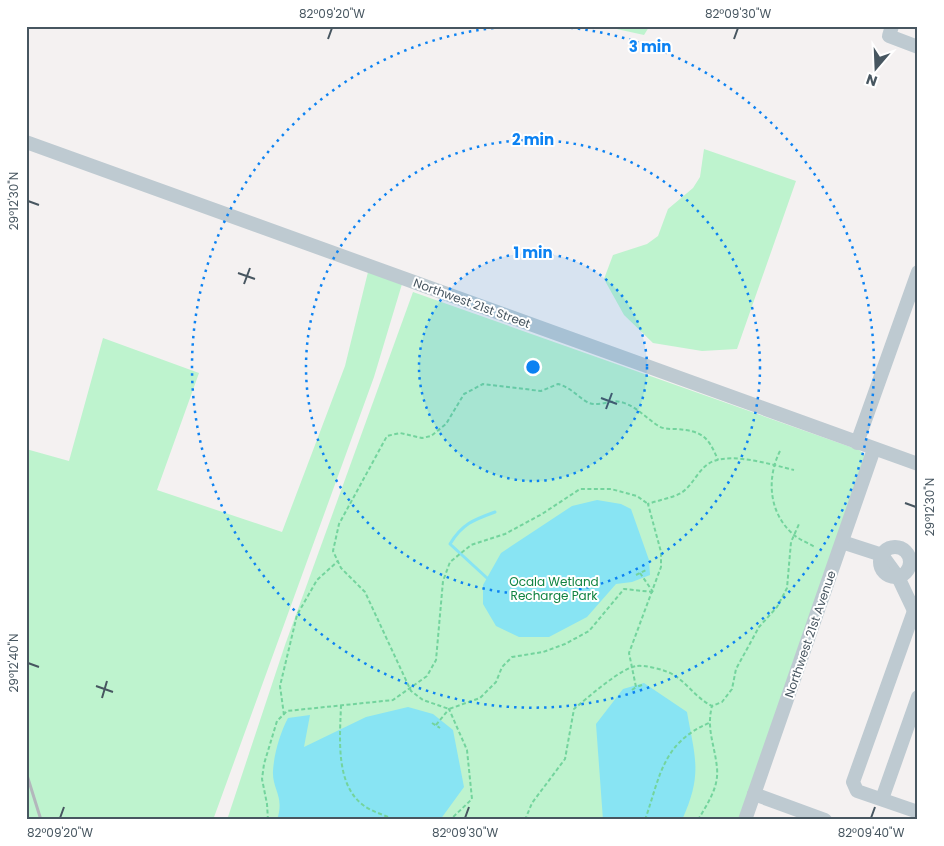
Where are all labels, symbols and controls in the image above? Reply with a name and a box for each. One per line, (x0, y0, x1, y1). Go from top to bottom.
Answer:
text: 82°09'20"W (299, 5, 365, 22)
text: 82°09'30"W (705, 5, 771, 22)
text: 3 min (629, 36, 671, 57)
north arrow (852, 42, 902, 92)
text: N (864, 69, 880, 91)
text: 2 min (512, 129, 554, 150)
text: 29°12'30"N (5, 172, 22, 230)
text: 1 min (513, 242, 553, 263)
street label: Northwest 21st Street (411, 274, 533, 332)
centre of rings (524, 358, 542, 376)
text: 29°12'30"N (921, 478, 938, 536)
street label: Northwest 21st Avenue (780, 568, 840, 700)
park label: Ocala Wetland Recharge Park (509, 573, 599, 604)
text: 29°12'40"N (5, 633, 22, 693)
text: 82°09'20"W (27, 824, 93, 841)
text: 82°09'30"W (432, 824, 498, 841)
text: 82°09'40"W (838, 824, 905, 841)

